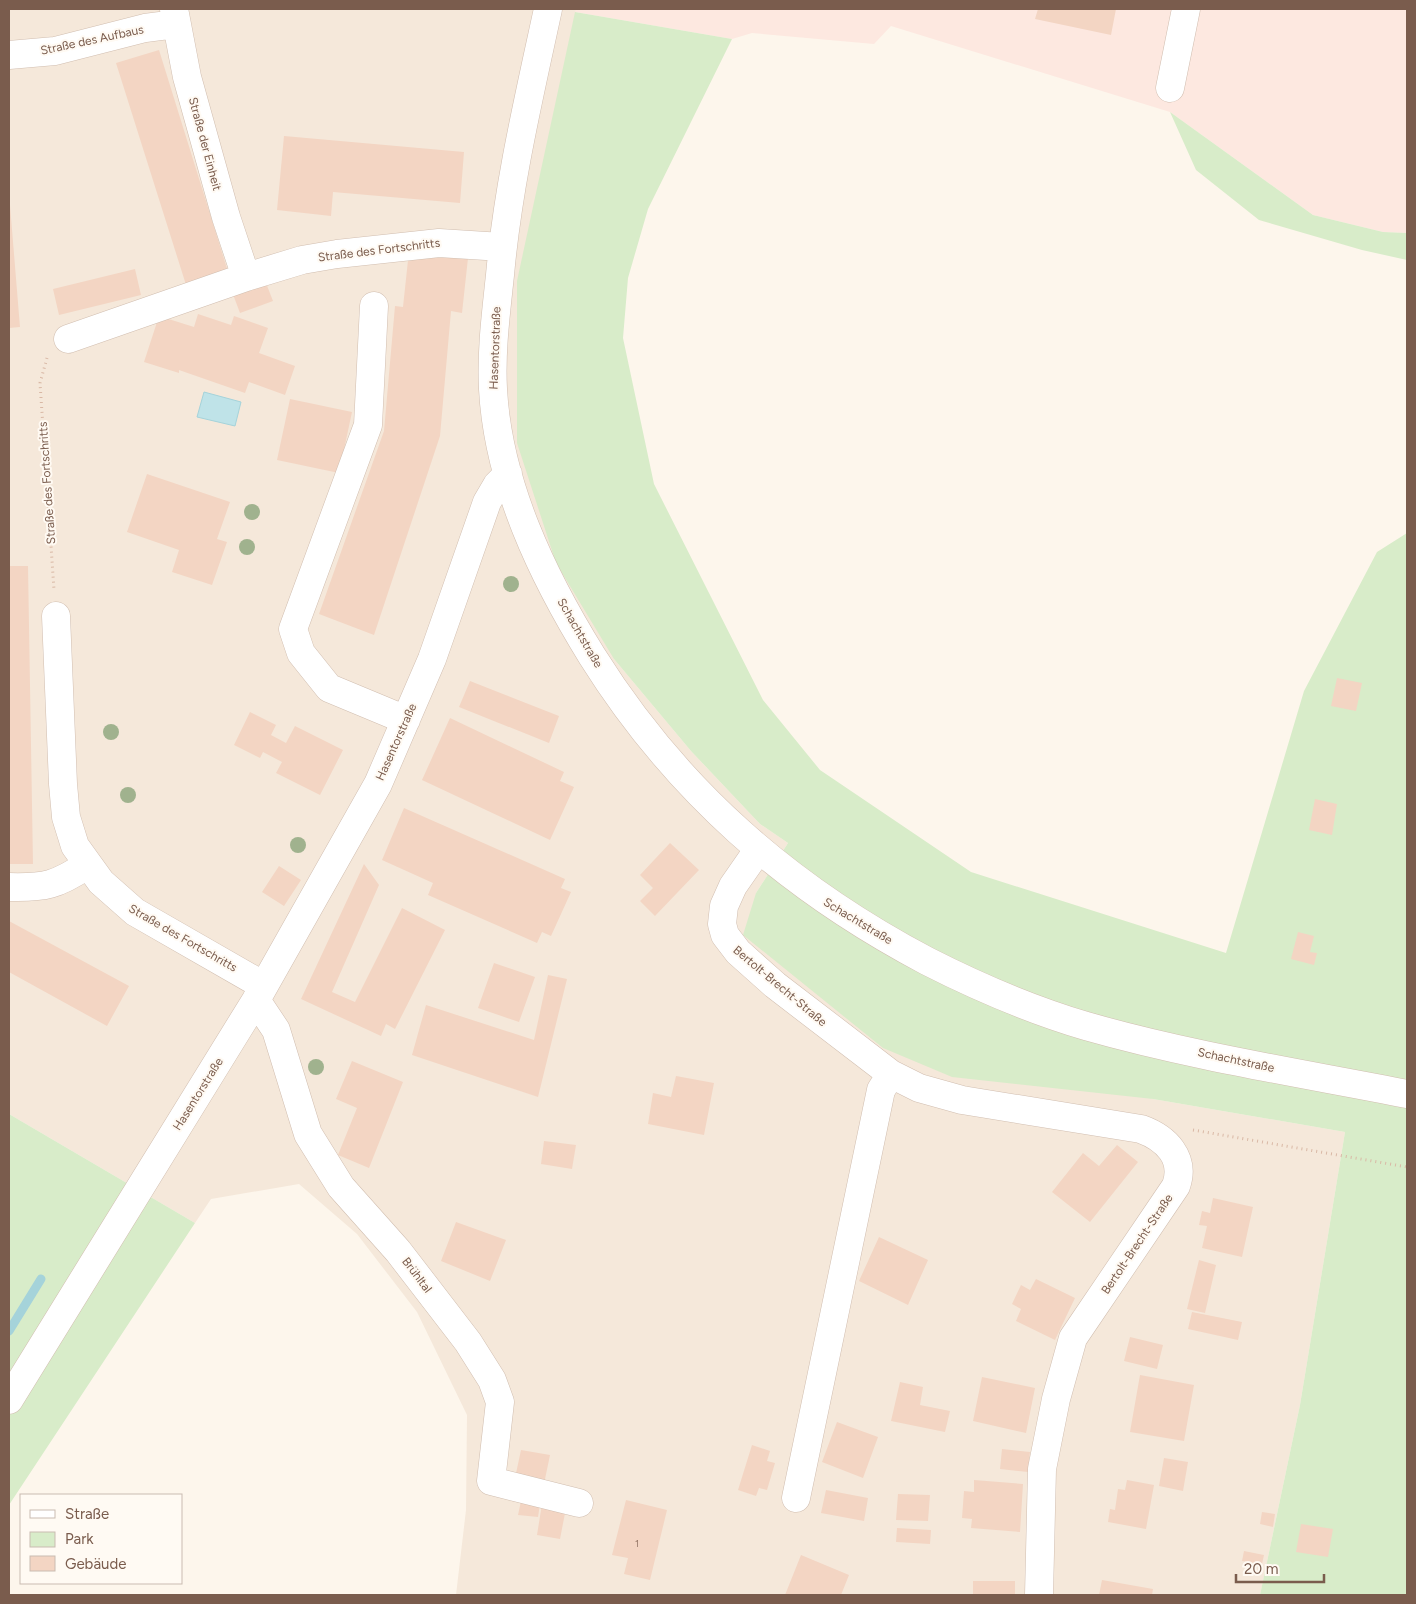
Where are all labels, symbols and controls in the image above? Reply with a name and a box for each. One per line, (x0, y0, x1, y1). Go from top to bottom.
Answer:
street label: Straße des Aufbaus (39, 22, 145, 58)
street label: Straße der Einheit (186, 96, 224, 193)
street label: Straße des Fortschritts (317, 236, 441, 264)
street label: Hasentorstraße (487, 306, 503, 390)
street label: Straße des Fortschritts (36, 421, 58, 545)
street label: Schachtstraße (554, 596, 606, 671)
street label: Hasentorstraße (373, 701, 419, 783)
street label: Schachtstraße (821, 895, 895, 947)
street label: Straße des Fortschritts (126, 901, 240, 975)
street label: Bertolt-Brecht-Straße (730, 943, 830, 1029)
street label: Schachtstraße (1196, 1045, 1276, 1075)
street label: Hasentorstraße (170, 1055, 226, 1133)
street label: Bertolt-Brecht-Straße (1098, 1191, 1176, 1297)
street label: Brühltal (399, 1255, 435, 1295)
legend (20, 1494, 182, 1584)
text: Straße (65, 1505, 109, 1523)
text: Park (65, 1530, 94, 1548)
house number: 1 (635, 1537, 639, 1550)
scale bar (1236, 1552, 1324, 1584)
text: Gebäude (65, 1555, 126, 1573)
text: 20 m (1244, 1560, 1278, 1578)

